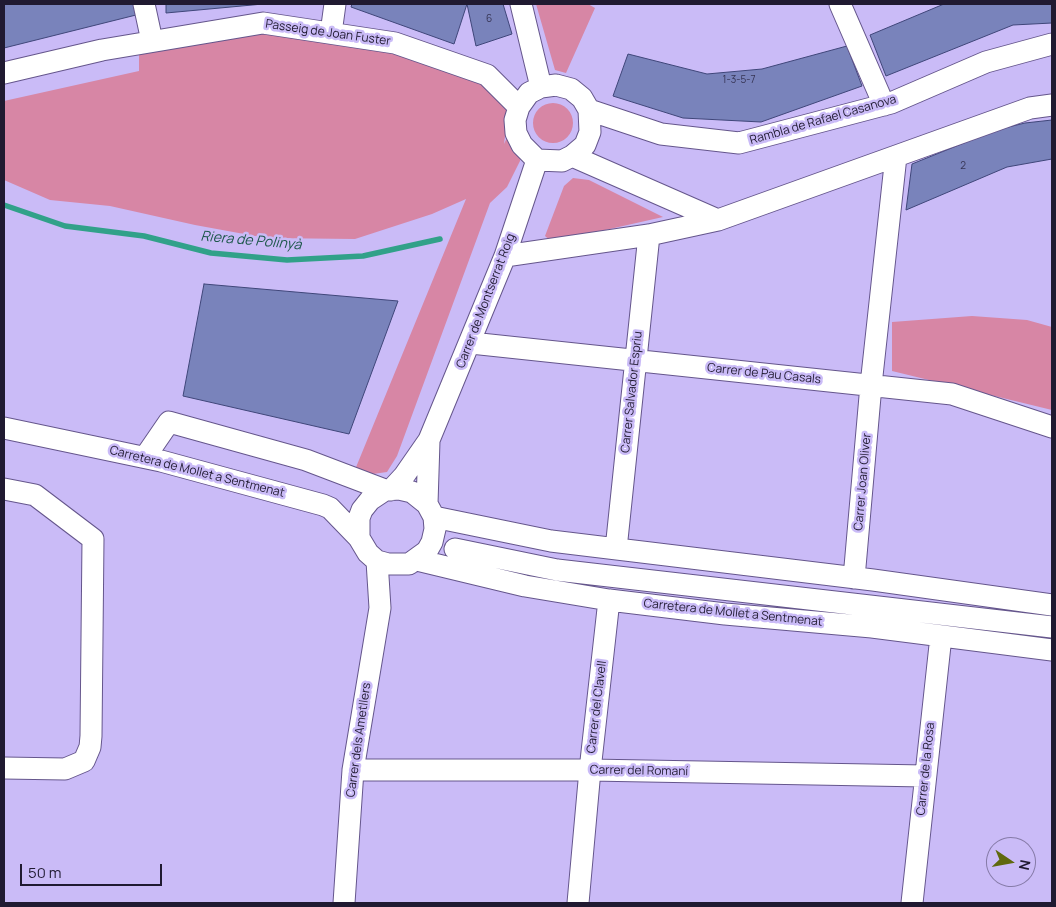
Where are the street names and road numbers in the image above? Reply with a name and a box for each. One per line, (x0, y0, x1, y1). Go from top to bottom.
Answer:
street label: Passeig de Joan Fuster (264, 17, 392, 49)
street label: Rambla de Rafael Casanova (748, 92, 898, 148)
street label: Carrer de Montserrat Roig (454, 232, 518, 370)
street label: Carrer Salvador Espriu (618, 330, 646, 454)
street label: Carrer de Pau Casals (706, 361, 822, 387)
street label: Carrer Joan Oliver (852, 433, 874, 531)
street label: Carretera de Mollet a Sentmenat (108, 443, 286, 501)
street label: Carretera de Mollet a Sentmenat (643, 596, 823, 630)
street label: Carrer del Clavell (584, 660, 610, 754)
street label: Carrer dels Ametllers (344, 682, 374, 798)
street label: Carrer de la Rosa (914, 722, 938, 816)
street label: Carrer del Romaní (590, 763, 688, 779)

